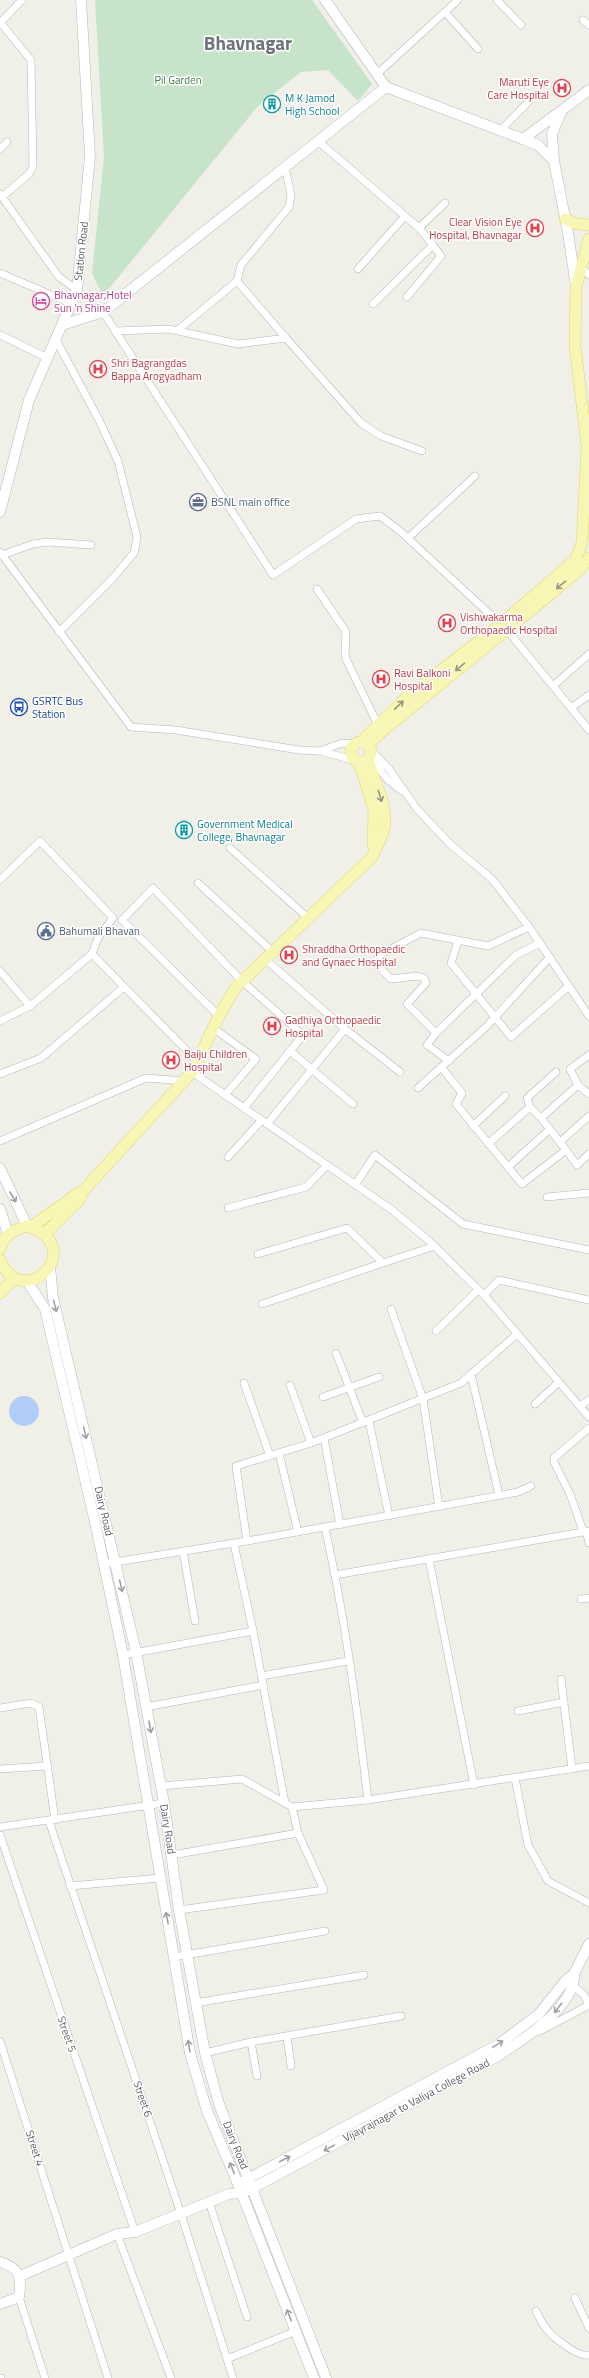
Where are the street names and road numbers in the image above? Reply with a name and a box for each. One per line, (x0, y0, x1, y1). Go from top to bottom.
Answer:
street label: Station Road (70, 220, 92, 281)
street label: Dairy Road (91, 1485, 118, 1538)
street label: Dairy Road (156, 1803, 180, 1855)
street label: Street 5 (53, 2014, 81, 2054)
street label: Vijayrajnagar to Valiya College Road (340, 2054, 492, 2146)
street label: Street 6 (129, 2079, 157, 2119)
street label: Dairy Road (219, 2119, 253, 2172)
street label: Street 4 (22, 2128, 48, 2168)

